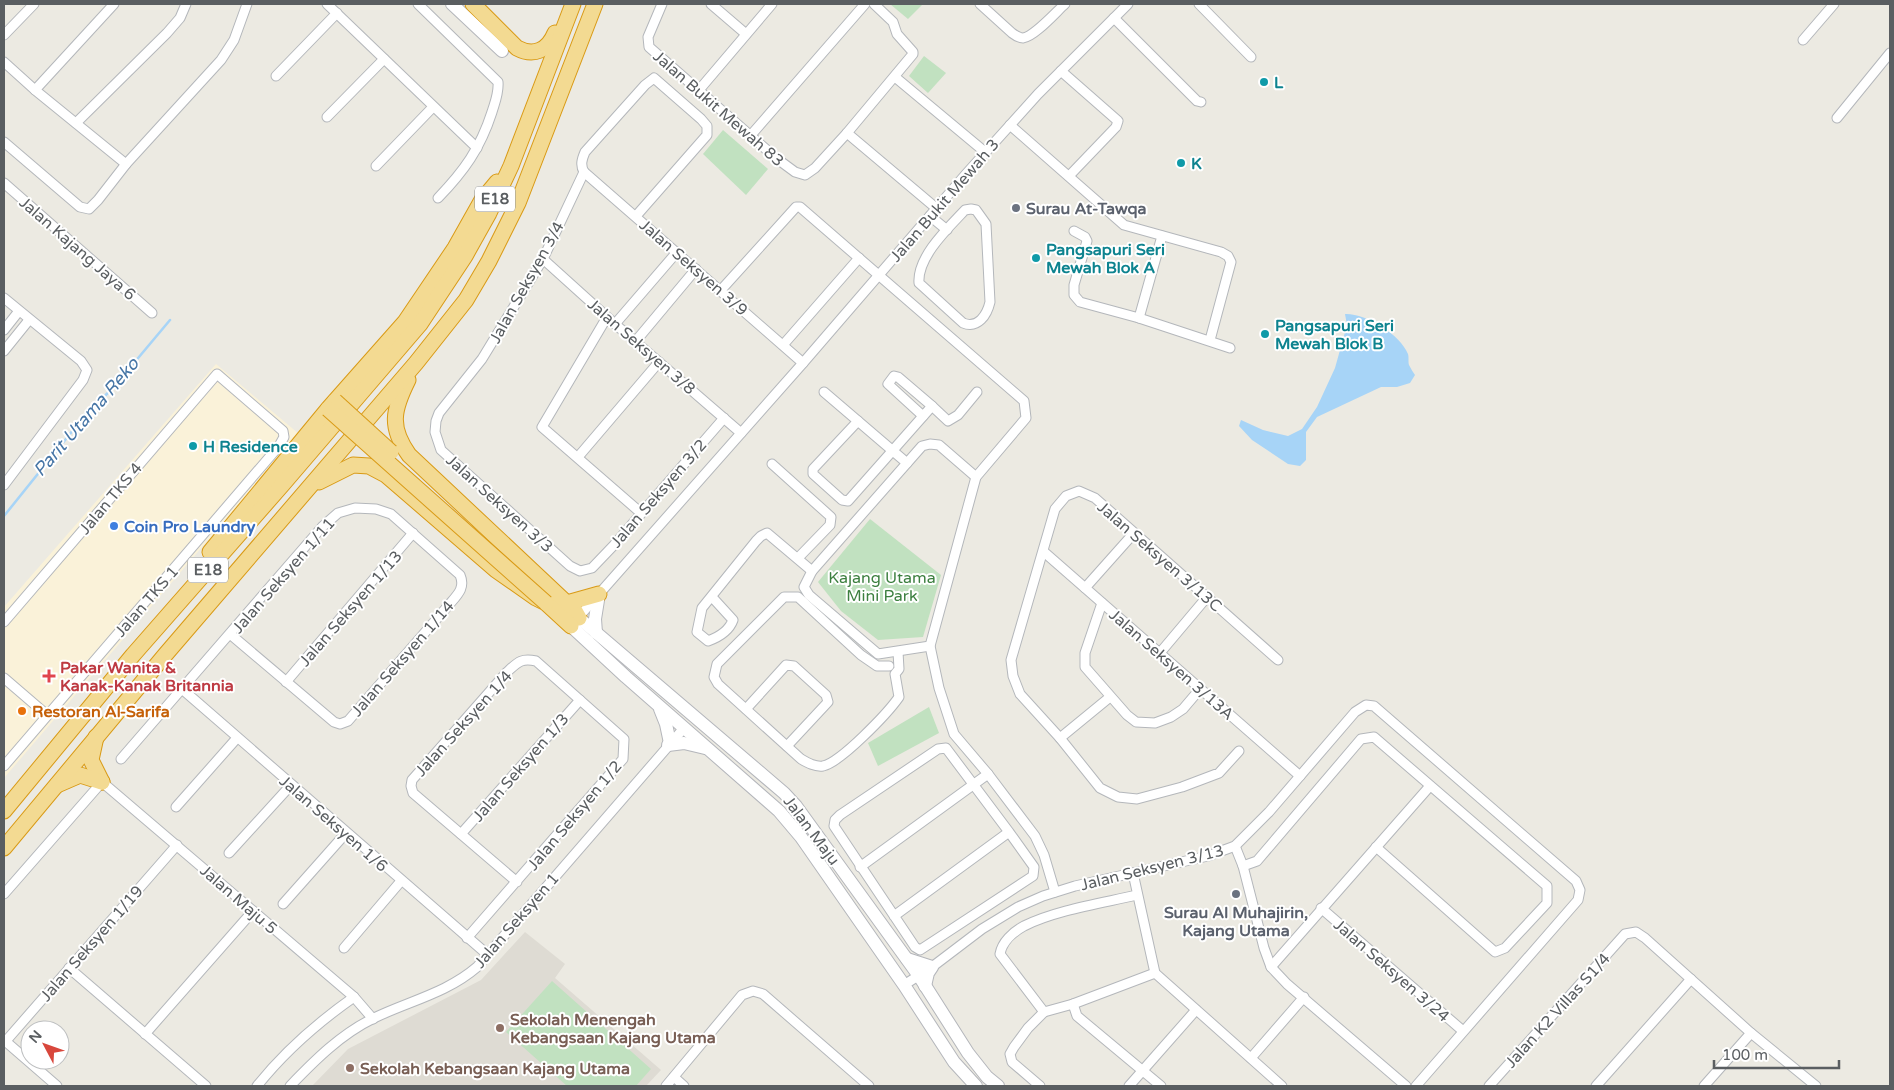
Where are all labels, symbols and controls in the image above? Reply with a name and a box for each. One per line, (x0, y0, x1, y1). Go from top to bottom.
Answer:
street label: Jalan Bukit Mewah 83 (649, 46, 788, 171)
place label: L (1274, 73, 1284, 93)
marker: L (1258, 76, 1270, 88)
street label: Jalan Bukit Mewah 3 (886, 135, 1004, 266)
place label: K (1191, 154, 1202, 174)
marker: K (1175, 157, 1187, 169)
road number: E18 (475, 186, 515, 212)
street label: Jalan Kajang Jaya 6 (15, 193, 140, 305)
place label: Surau At-Tawqa (1026, 199, 1147, 219)
marker: Surau At-Tawqa (1010, 202, 1022, 214)
street label: Jalan Seksyen 3/9 (635, 215, 752, 320)
street label: Jalan Seksyen 3/4 (485, 218, 569, 347)
place label: Pangsapuri Seri Mewah Blok A (1046, 240, 1165, 278)
marker: Pangsapuri Seri Mewah Blok A (1030, 252, 1042, 264)
street label: Jalan Seksyen 3/8 (583, 294, 700, 399)
place label: Pangsapuri Seri Mewah Blok B (1275, 316, 1394, 354)
marker: Pangsapuri Seri Mewah Blok B (1259, 328, 1271, 340)
water label: Parit Utama Reko (28, 352, 144, 481)
street label: Jalan Seksyen 3/2 (606, 435, 711, 552)
place label: H Residence (203, 437, 298, 457)
marker: H Residence (187, 440, 199, 452)
street label: Jalan Seksyen 3/3 (442, 450, 557, 557)
street label: Jalan TKS 4 (75, 459, 147, 539)
street label: Jalan Seksyen 3/13C (1093, 497, 1226, 616)
street label: Jalan Seksyen 1/11 (228, 514, 340, 638)
place label: Coin Pro Laundry (124, 517, 256, 537)
marker: Coin Pro Laundry (108, 520, 120, 532)
street label: Jalan Seksyen 1/13 (295, 547, 407, 671)
road number: E18 (188, 558, 228, 582)
street label: Jalan TKS 1 (110, 562, 183, 641)
park label: Kajang Utama Mini Park (828, 568, 936, 606)
street label: Jalan Seksyen 1/14 (347, 597, 459, 721)
street label: Jalan Seksyen 3/13A (1105, 605, 1238, 725)
place label: Pakar Wanita & Kanak-Kanak Britannia (60, 658, 234, 696)
street label: Jalan Seksyen 1/4 (411, 666, 517, 781)
marker: Pakar Wanita & Kanak-Kanak Britannia (42, 669, 56, 683)
place label: Restoran Al-Sarifa (32, 702, 170, 722)
marker: Restoran Al-Sarifa (16, 705, 28, 717)
street label: Jalan Seksyen 1/3 (468, 709, 573, 826)
street label: Jalan Seksyen 1/2 (523, 757, 626, 875)
street label: Jalan Seksyen 1/6 (275, 771, 392, 876)
street label: Jalan Maju (779, 792, 844, 869)
street label: Jalan Seksyen 3/13 (1078, 840, 1226, 895)
street label: Jalan Maju 5 (196, 861, 281, 939)
street label: Jalan Seksyen 1 (470, 869, 564, 972)
street label: Jalan Seksyen 1/19 (36, 882, 148, 1006)
marker: Surau Al Muhajirin, Kajang Utama (1230, 888, 1242, 900)
place label: Surau Al Muhajirin, Kajang Utama (1164, 903, 1308, 941)
street label: Jalan Seksyen 3/24 (1329, 915, 1453, 1027)
street label: Jalan K2 Villas S1/4 (1501, 949, 1615, 1072)
place label: Sekolah Menengah Kebangsaan Kajang Utama (510, 1010, 716, 1048)
north arrow (20, 1020, 70, 1070)
marker: Sekolah Menengah Kebangsaan Kajang Utama (494, 1022, 506, 1034)
text: N (25, 1027, 46, 1047)
scale bar (1714, 1038, 1839, 1070)
text: 100 m (1722, 1046, 1768, 1064)
place label: Sekolah Kebangsaan Kajang Utama (360, 1059, 630, 1079)
marker: Sekolah Kebangsaan Kajang Utama (344, 1062, 356, 1074)

